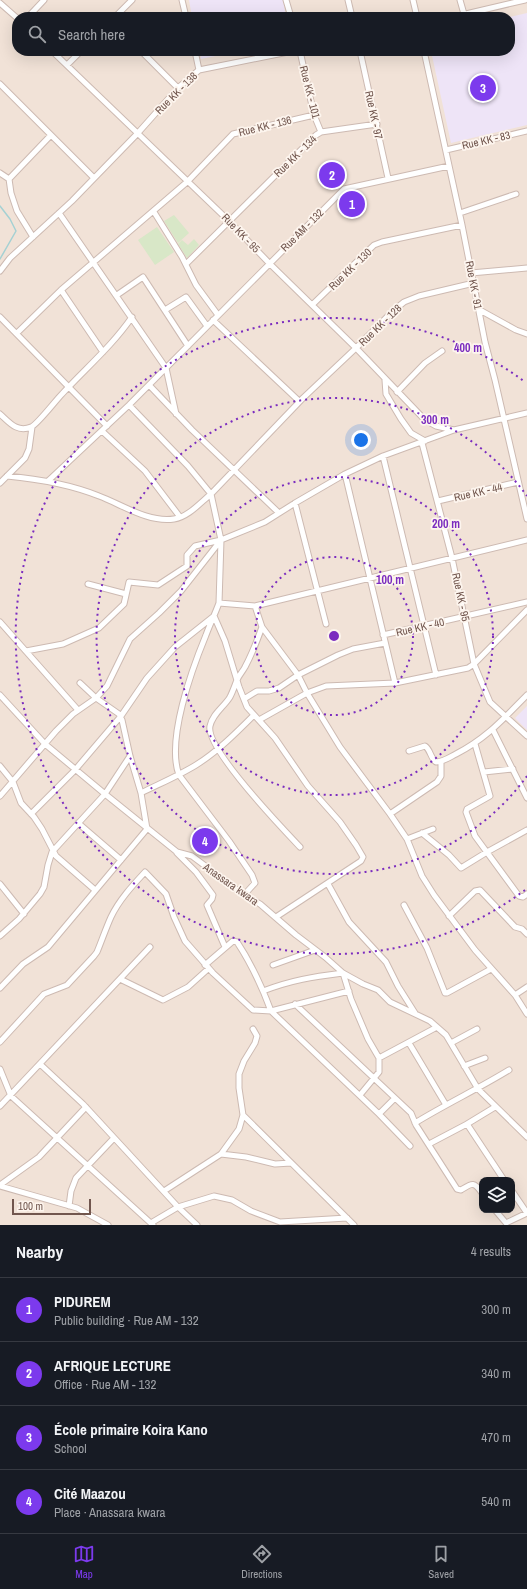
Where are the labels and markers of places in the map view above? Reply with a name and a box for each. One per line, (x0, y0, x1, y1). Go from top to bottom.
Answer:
pin: 3 (470, 73, 496, 103)
pin: 2 (319, 160, 345, 190)
pin: 1 (339, 189, 365, 219)
centre of rings (327, 629, 341, 643)
pin: 4 (192, 826, 218, 856)

